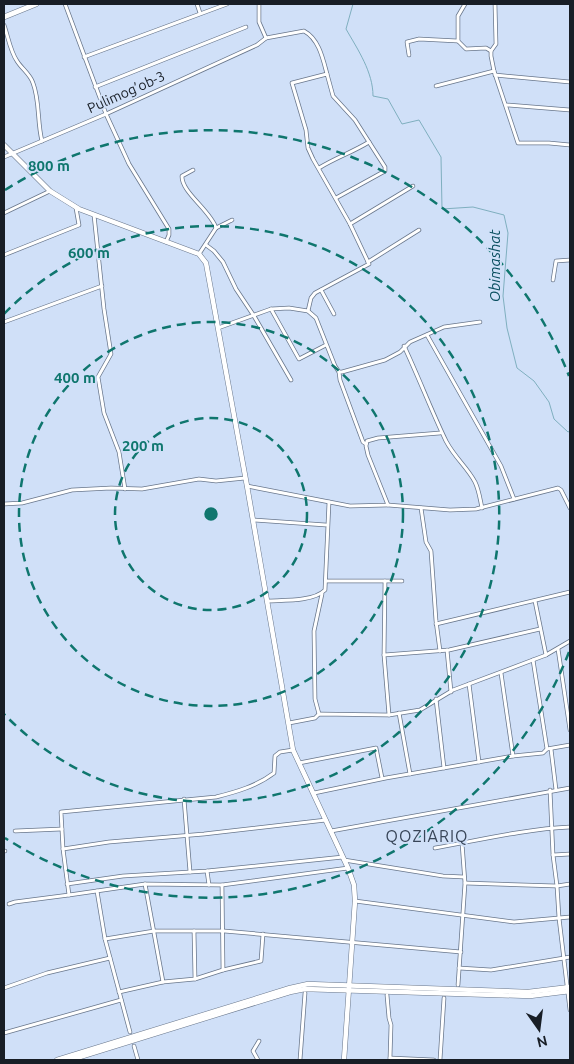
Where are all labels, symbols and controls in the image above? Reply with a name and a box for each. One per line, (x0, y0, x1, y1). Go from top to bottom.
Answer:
street label: Pulimog’ob-3 (85, 68, 167, 116)
text: 800 m (28, 157, 70, 174)
water label: Obimashat (486, 230, 503, 302)
text: 600 m (68, 244, 110, 261)
text: 400 m (54, 369, 96, 386)
text: 200 m (122, 437, 164, 454)
centre of rings (202, 505, 220, 523)
district label: QOZIARIQ (386, 827, 468, 845)
north arrow (514, 1004, 564, 1054)
text: N (535, 1033, 549, 1051)

